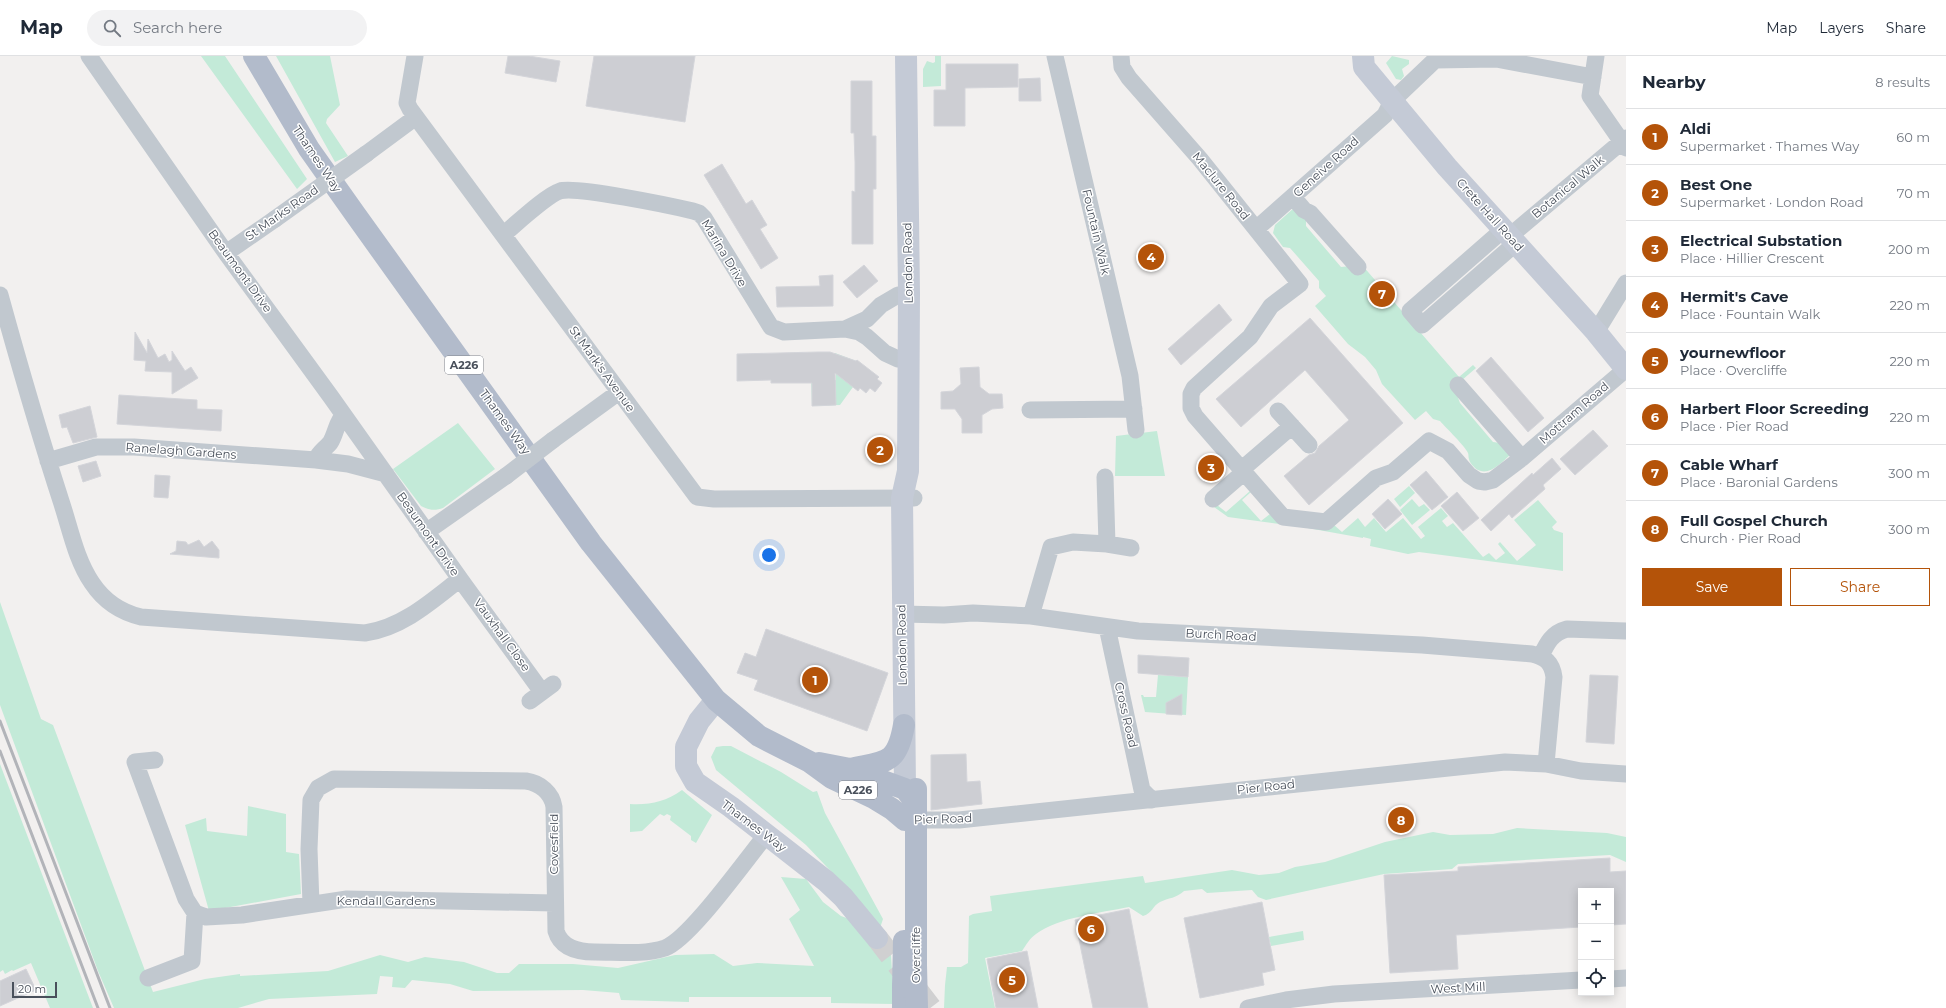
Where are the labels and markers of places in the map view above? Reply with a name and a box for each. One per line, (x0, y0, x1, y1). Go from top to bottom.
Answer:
pin: 4 (1138, 242, 1164, 272)
pin: 7 (1369, 279, 1395, 309)
pin: 2 (867, 435, 893, 465)
pin: 3 (1198, 453, 1224, 483)
pin: 1 (802, 665, 828, 695)
pin: 8 (1388, 805, 1414, 835)
pin: 6 (1078, 914, 1104, 944)
pin: 5 (999, 965, 1025, 995)

